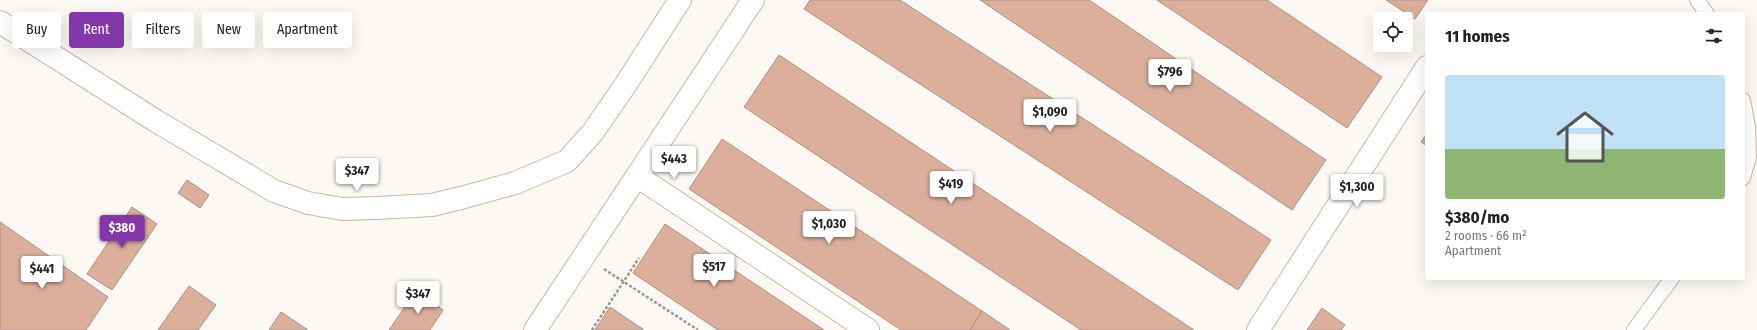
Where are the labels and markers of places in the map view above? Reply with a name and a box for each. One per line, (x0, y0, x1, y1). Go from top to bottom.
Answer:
pin: $796 (1146, 59, 1194, 93)
pin: $1,090 (1017, 99, 1083, 133)
pin: $443 (650, 146, 698, 180)
pin: $347 (333, 158, 381, 192)
pin: $419 (927, 171, 975, 205)
pin: $1,300 (1324, 174, 1390, 208)
pin: $1,030 (796, 211, 862, 245)
pin: $380 (98, 215, 146, 249)
pin: $517 (690, 254, 738, 288)
pin: $441 (18, 256, 66, 290)
pin: $347 (394, 281, 442, 315)

